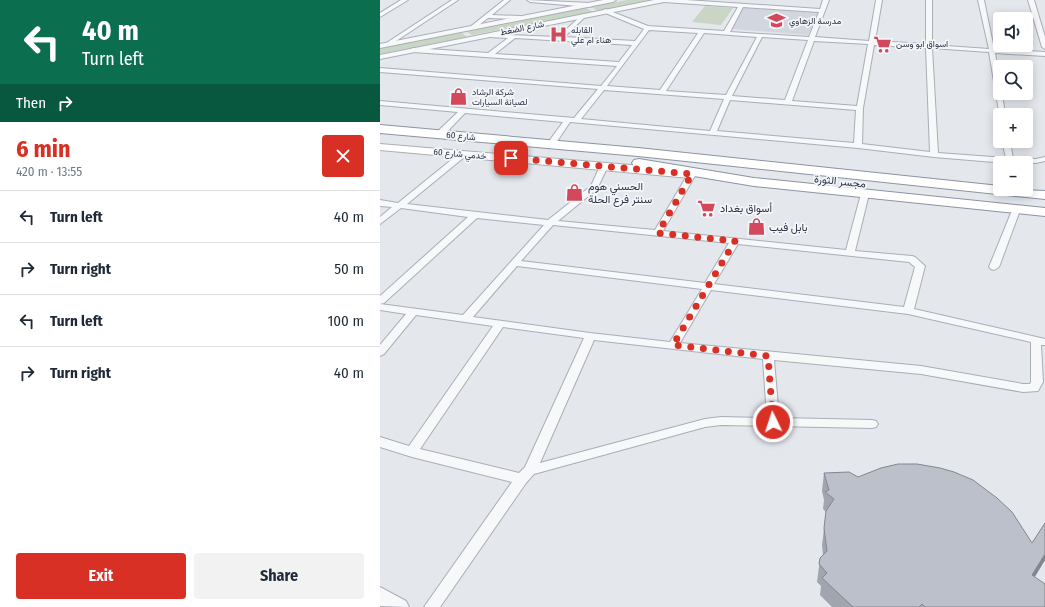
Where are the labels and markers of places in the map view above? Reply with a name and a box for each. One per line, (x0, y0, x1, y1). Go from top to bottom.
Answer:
school or university icon: مدرسة الزهاوي (766, 11, 786, 31)
place label: مدرسة الزهاوي (789, 16, 841, 28)
hospital icon: القابله هناء ام علي (548, 25, 568, 45)
place label: القابله هناء ام علي (571, 25, 611, 47)
supermarket icon: اسواق ابو وسن (873, 34, 893, 54)
place label: اسواق ابو وسن (896, 39, 948, 50)
shop icon: شركة الرشاد لصيانة السيارات (449, 87, 469, 107)
place label: شركة الرشاد لصيانة السيارات (472, 87, 528, 108)
pin (494, 141, 528, 175)
place label: الحسني هوم سنتر فرع الحلة (588, 180, 653, 207)
shop icon: الحسني هوم سنتر فرع الحلة (565, 182, 585, 202)
supermarket icon: أسواق بغداد (697, 198, 717, 218)
place label: أسواق بغداد (720, 202, 773, 215)
shop icon: بابل فيب (746, 217, 766, 237)
place label: بابل فيب (769, 221, 808, 234)

